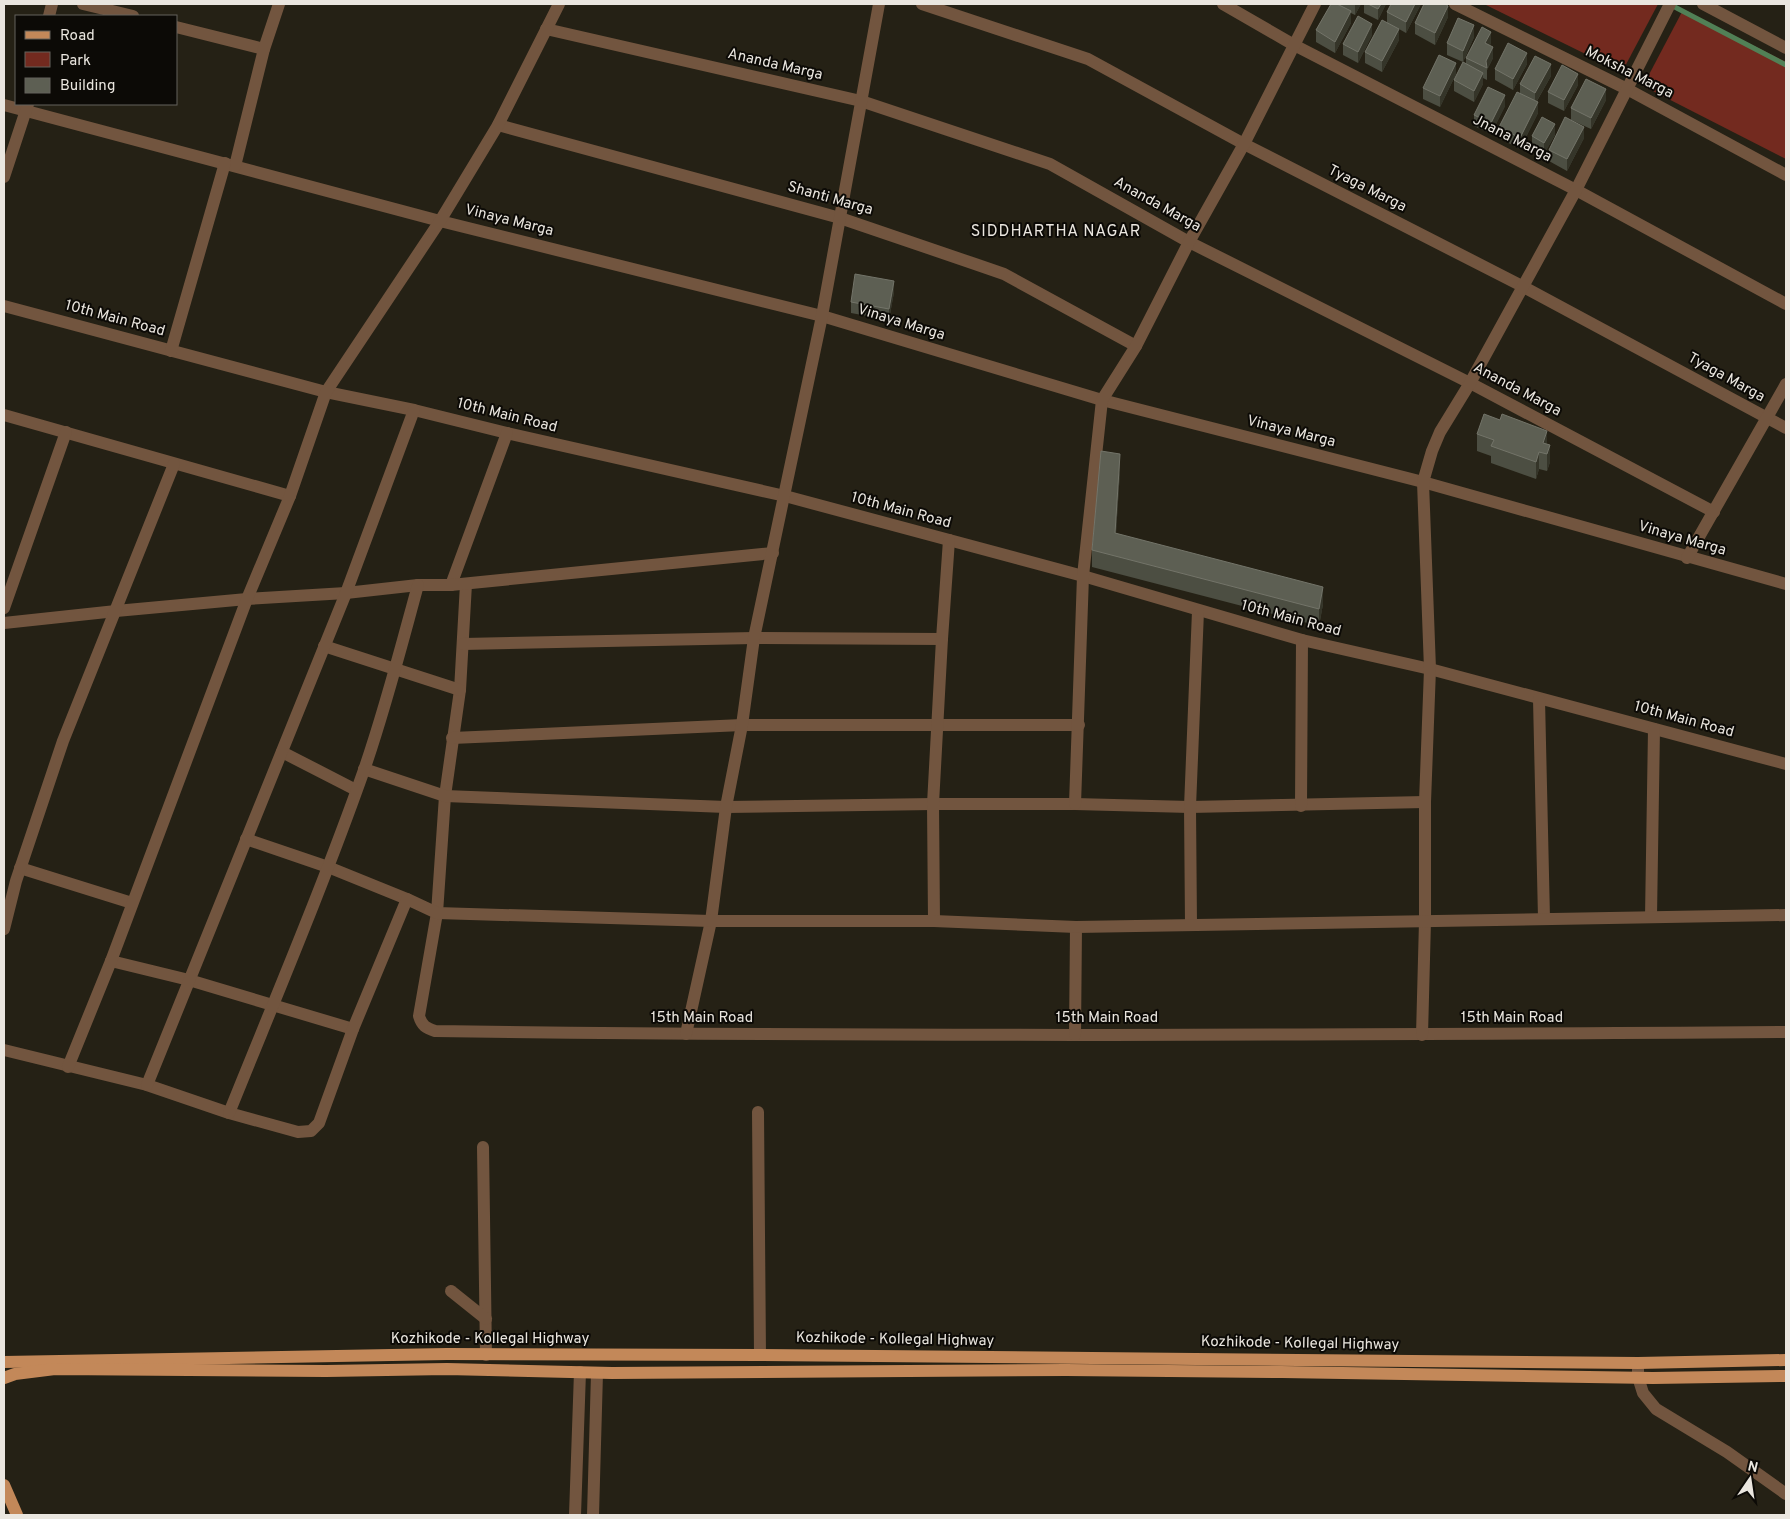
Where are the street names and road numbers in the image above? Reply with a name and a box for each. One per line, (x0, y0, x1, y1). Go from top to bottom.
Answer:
street label: Moksha Marga (1582, 43, 1676, 103)
street label: Ananda Marga (726, 45, 824, 85)
street label: Jnana Marga (1469, 111, 1555, 167)
street label: Tyaga Marga (1325, 161, 1409, 217)
street label: Ananda Marga (1110, 173, 1204, 237)
street label: Shanti Marga (785, 178, 875, 220)
street label: Vinaya Marga (463, 201, 555, 241)
street label: 10th Main Road (63, 297, 167, 341)
street label: Vinaya Marga (855, 301, 947, 345)
street label: Tyaga Marga (1684, 349, 1768, 407)
street label: Ananda Marga (1470, 359, 1564, 421)
street label: 10th Main Road (455, 394, 559, 438)
street label: Vinaya Marga (1245, 412, 1337, 452)
street label: 10th Main Road (849, 489, 953, 533)
street label: Vinaya Marga (1636, 517, 1728, 561)
street label: 10th Main Road (1239, 597, 1343, 641)
street label: 10th Main Road (1632, 698, 1736, 742)
street label: 15th Main Road (651, 1009, 753, 1028)
street label: 15th Main Road (1056, 1009, 1158, 1028)
street label: 15th Main Road (1461, 1009, 1563, 1028)
street label: Kozhikode - Kollegal Highway (796, 1329, 995, 1351)
street label: Kozhikode - Kollegal Highway (391, 1330, 589, 1349)
street label: Kozhikode - Kollegal Highway (1201, 1333, 1400, 1355)

